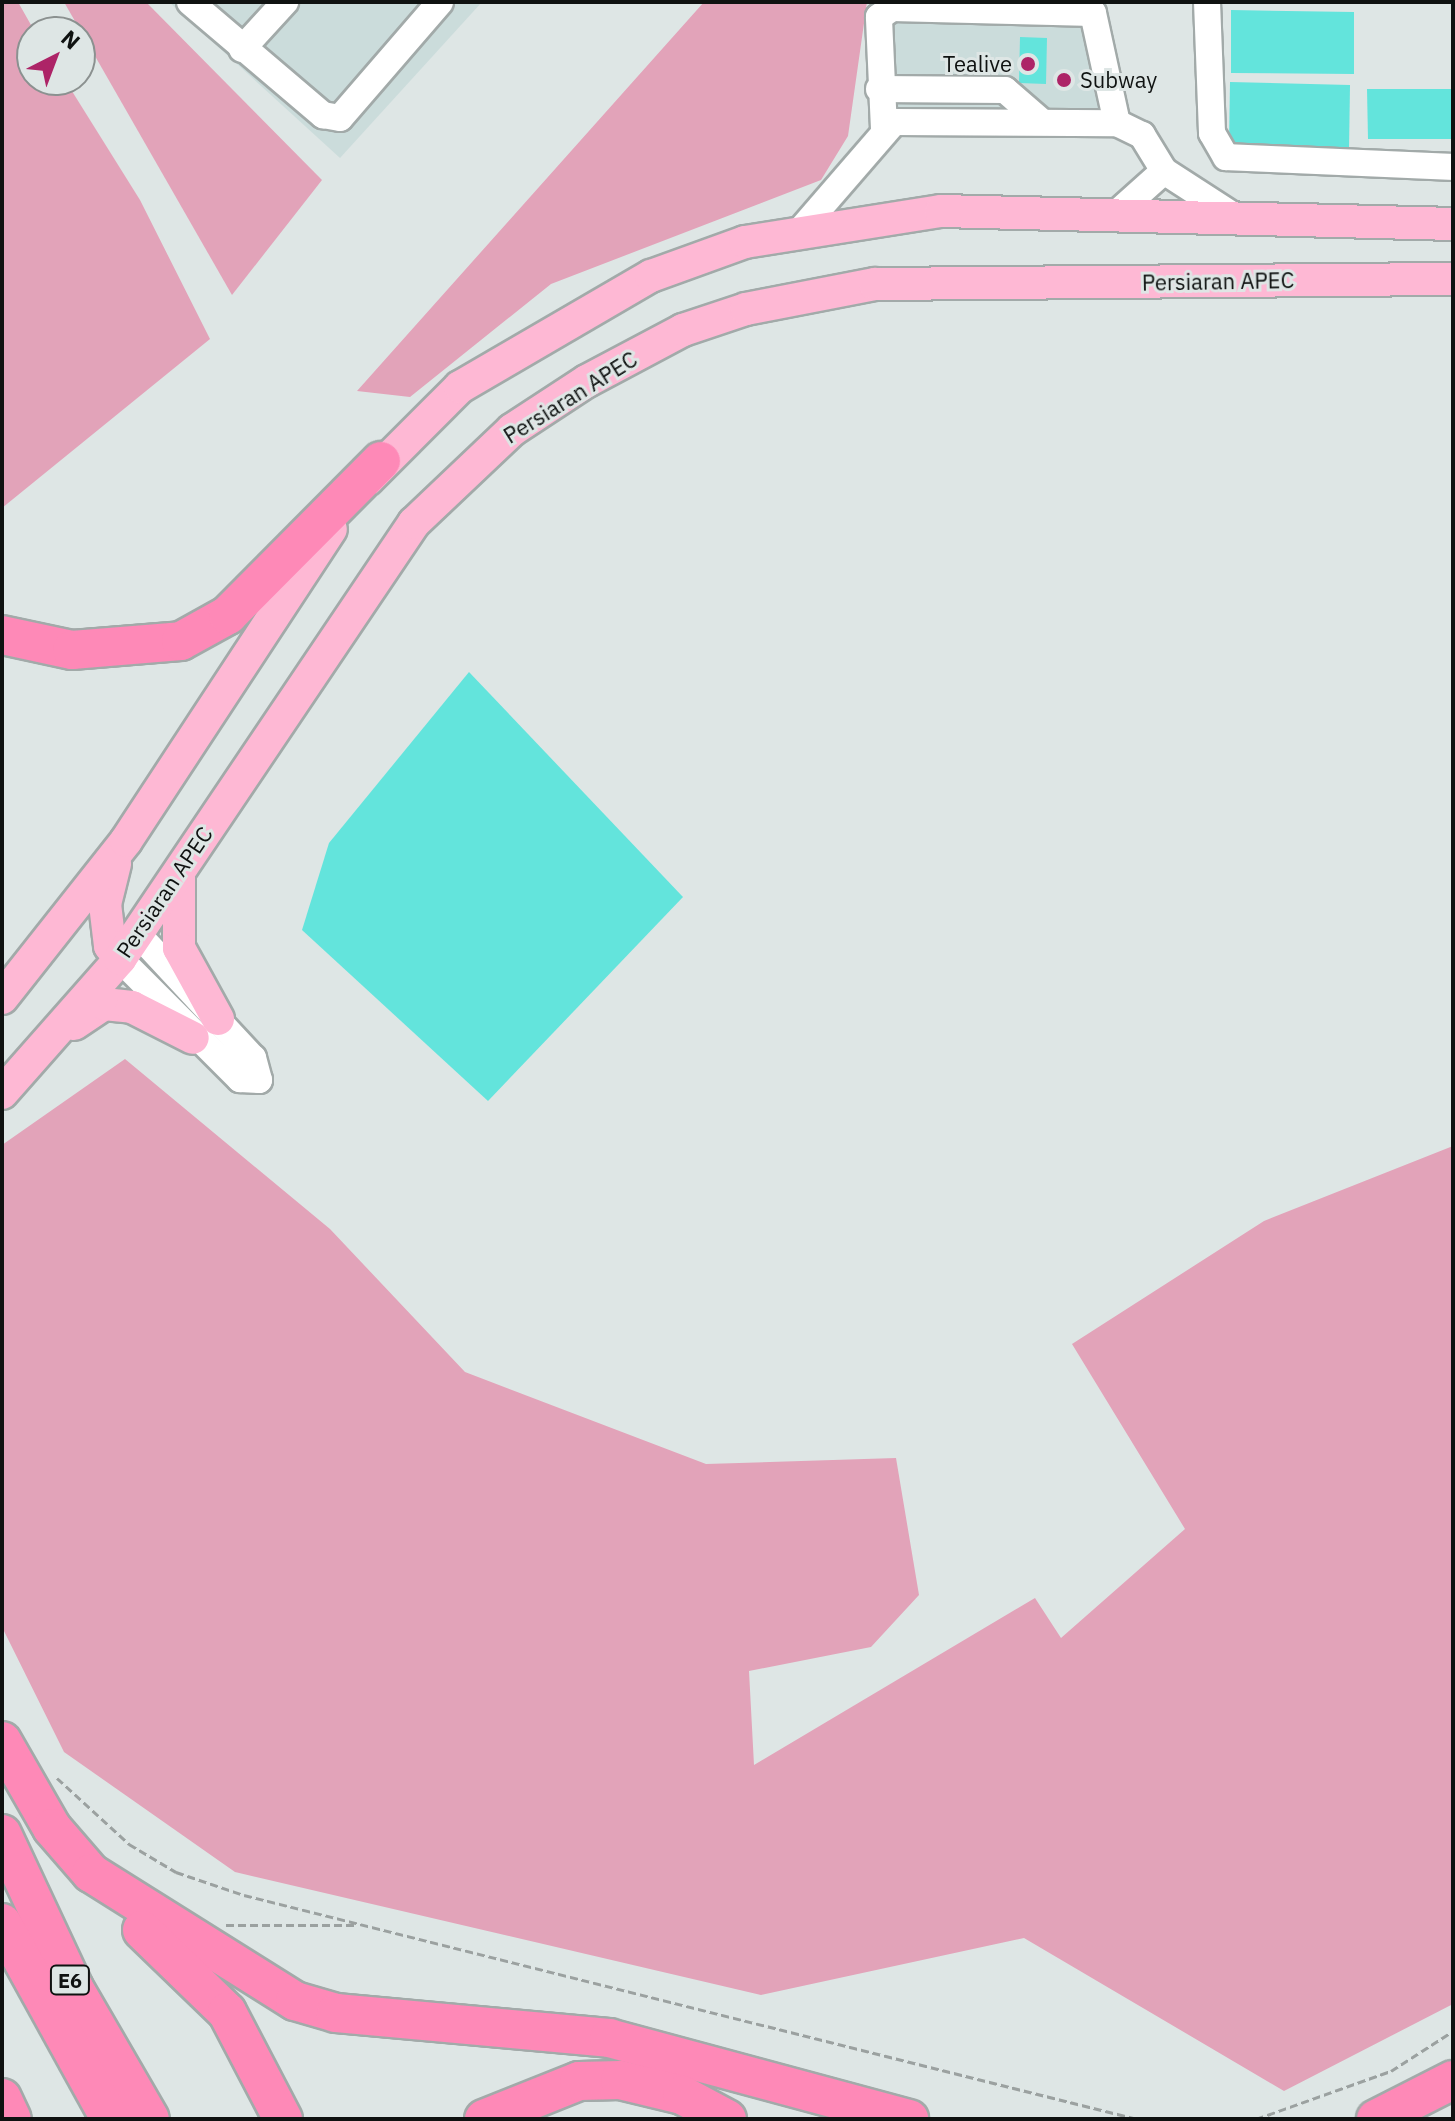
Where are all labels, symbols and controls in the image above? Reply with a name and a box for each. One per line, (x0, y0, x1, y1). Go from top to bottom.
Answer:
north arrow (16, 16, 96, 96)
text: N (55, 23, 87, 55)
place label: Tealive (943, 51, 1012, 77)
marker: Tealive (1019, 55, 1037, 73)
place label: Subway (1080, 67, 1157, 93)
marker: Subway (1055, 71, 1073, 89)
street label: Persiaran APEC (1142, 266, 1294, 296)
street label: Persiaran APEC (498, 345, 642, 449)
street label: Persiaran APEC (110, 821, 218, 963)
road number: E6 (48, 1964, 92, 1996)

